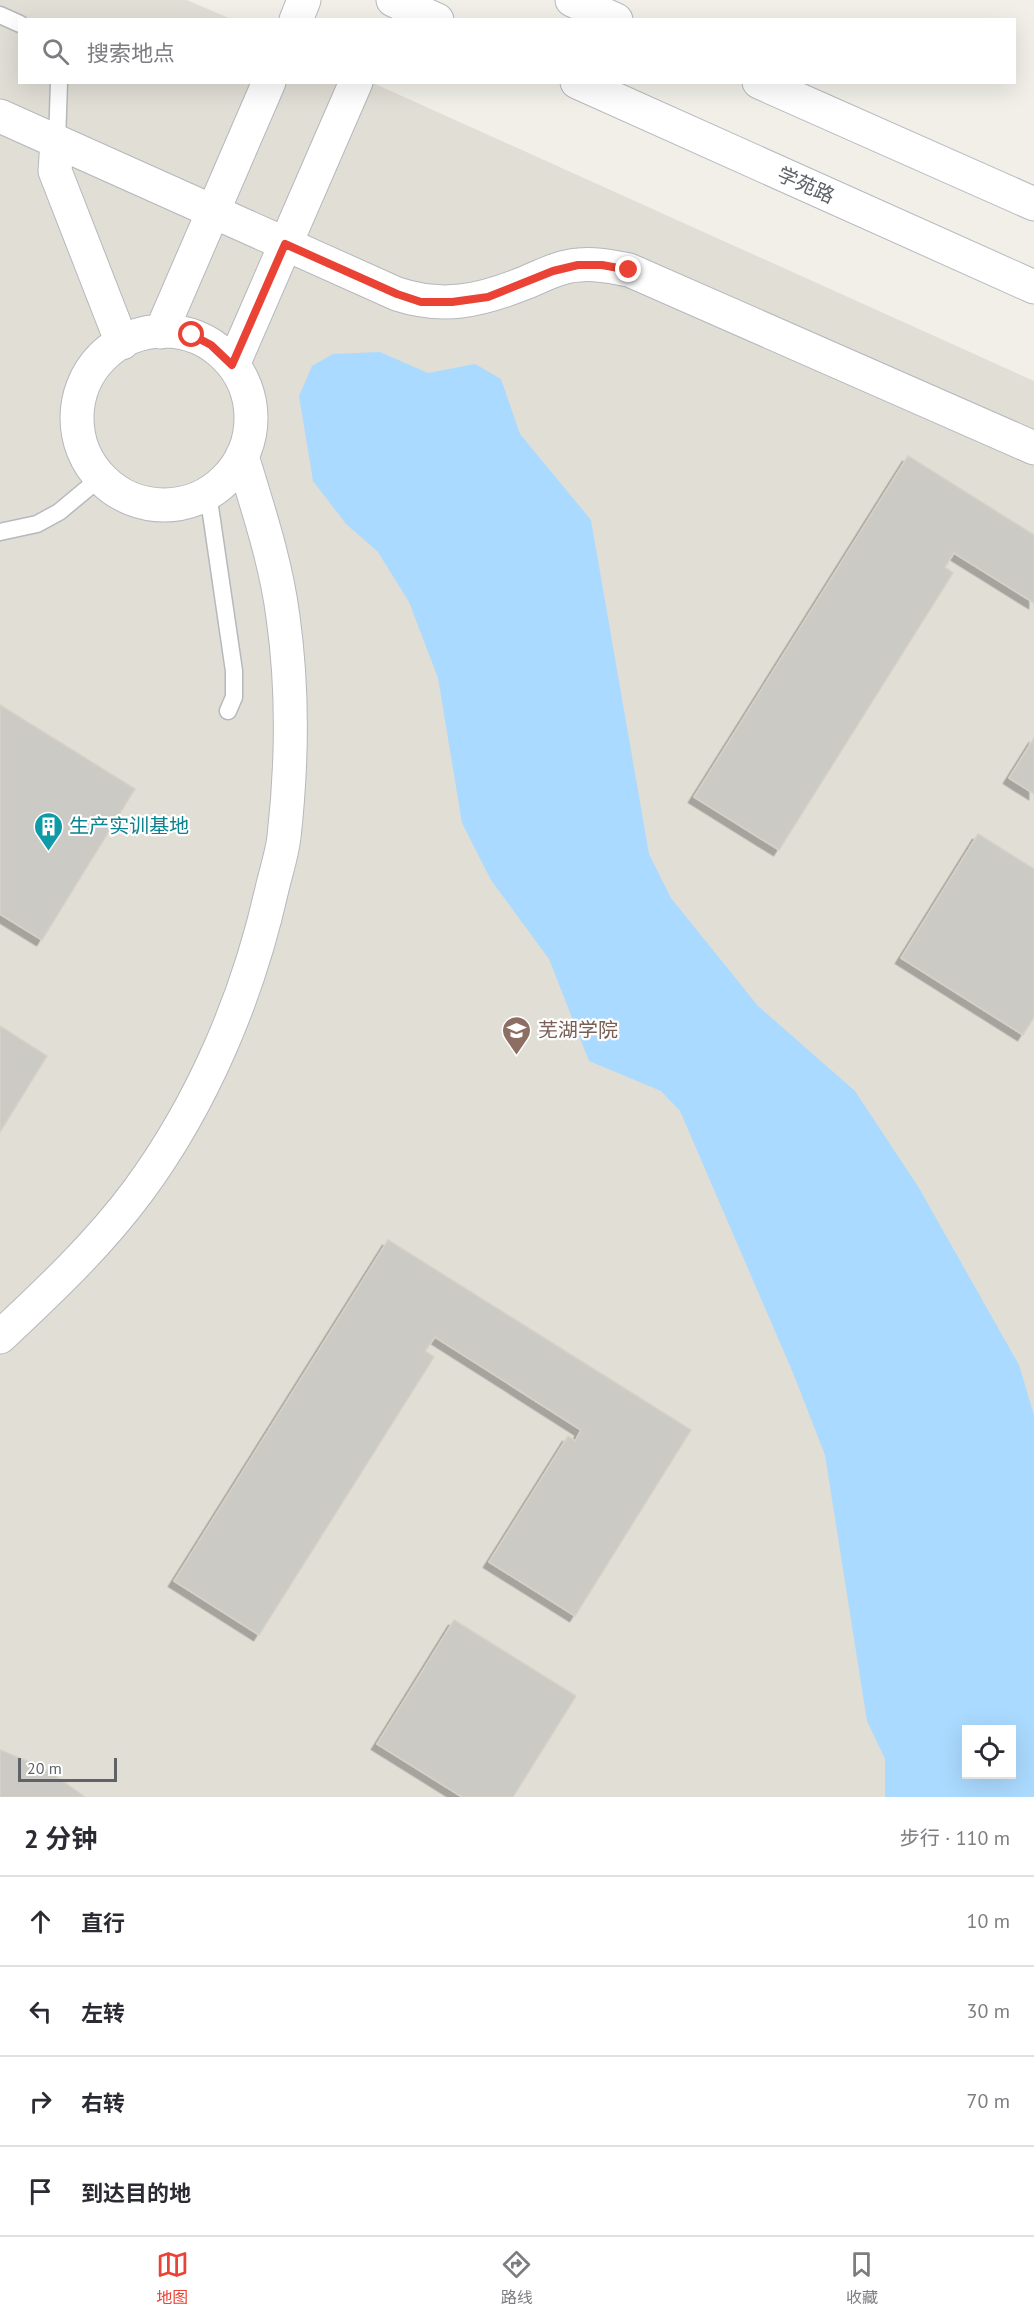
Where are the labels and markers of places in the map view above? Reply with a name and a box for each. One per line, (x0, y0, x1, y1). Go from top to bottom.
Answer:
building icon: 生产实训基地 (32, 810, 64, 852)
place label: 生产实训基地 (69, 813, 189, 839)
school or university icon: 芜湖学院 (501, 1014, 533, 1056)
place label: 芜湖学院 (538, 1017, 618, 1043)

